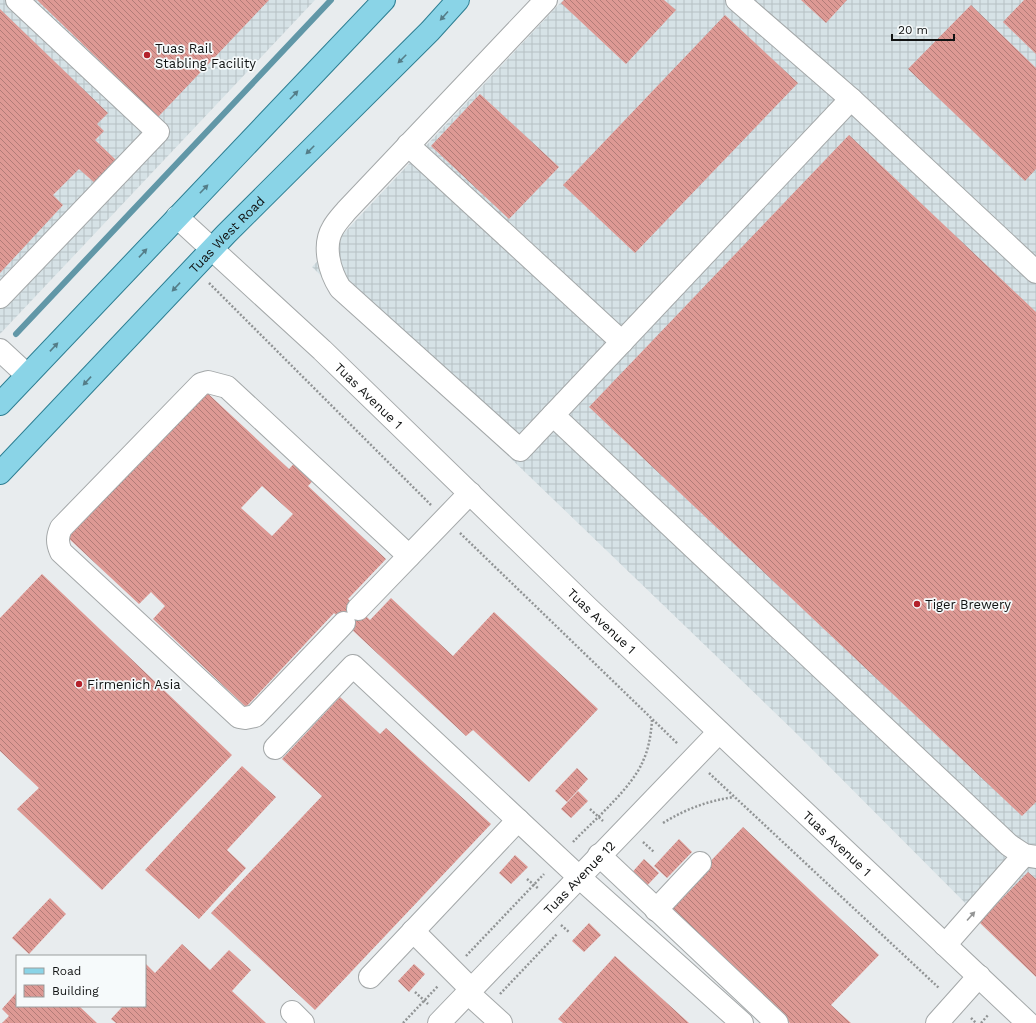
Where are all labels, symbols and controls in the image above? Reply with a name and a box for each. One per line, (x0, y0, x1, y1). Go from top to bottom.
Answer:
one-way arrow (440, 11, 449, 20)
scale bar (892, 16, 954, 42)
text: 20 m (898, 23, 928, 37)
place label: Tuas Rail Stabling Facility (155, 41, 256, 71)
marker: Tuas Rail Stabling Facility (142, 50, 152, 60)
one-way arrow (397, 54, 407, 64)
one-way arrow (289, 90, 298, 100)
one-way arrow (305, 146, 315, 155)
one-way arrow (199, 184, 209, 194)
street label: Tuas West Road (186, 193, 268, 276)
one-way arrow (138, 248, 148, 258)
one-way arrow (172, 282, 181, 292)
one-way arrow (49, 342, 58, 352)
street label: Tuas Avenue 1 (331, 360, 405, 432)
one-way arrow (82, 376, 92, 386)
street label: Tuas Avenue 1 (564, 585, 639, 657)
place label: Tiger Brewery (925, 597, 1011, 612)
marker: Tiger Brewery (912, 599, 922, 609)
place label: Firmenich Asia (87, 677, 181, 692)
marker: Firmenich Asia (74, 679, 84, 689)
street label: Tuas Avenue 1 (800, 808, 874, 879)
street label: Tuas Avenue 12 (541, 838, 618, 918)
one-way arrow (967, 910, 976, 921)
legend (16, 955, 146, 1007)
text: Road (52, 964, 81, 978)
text: Building (52, 984, 99, 998)

